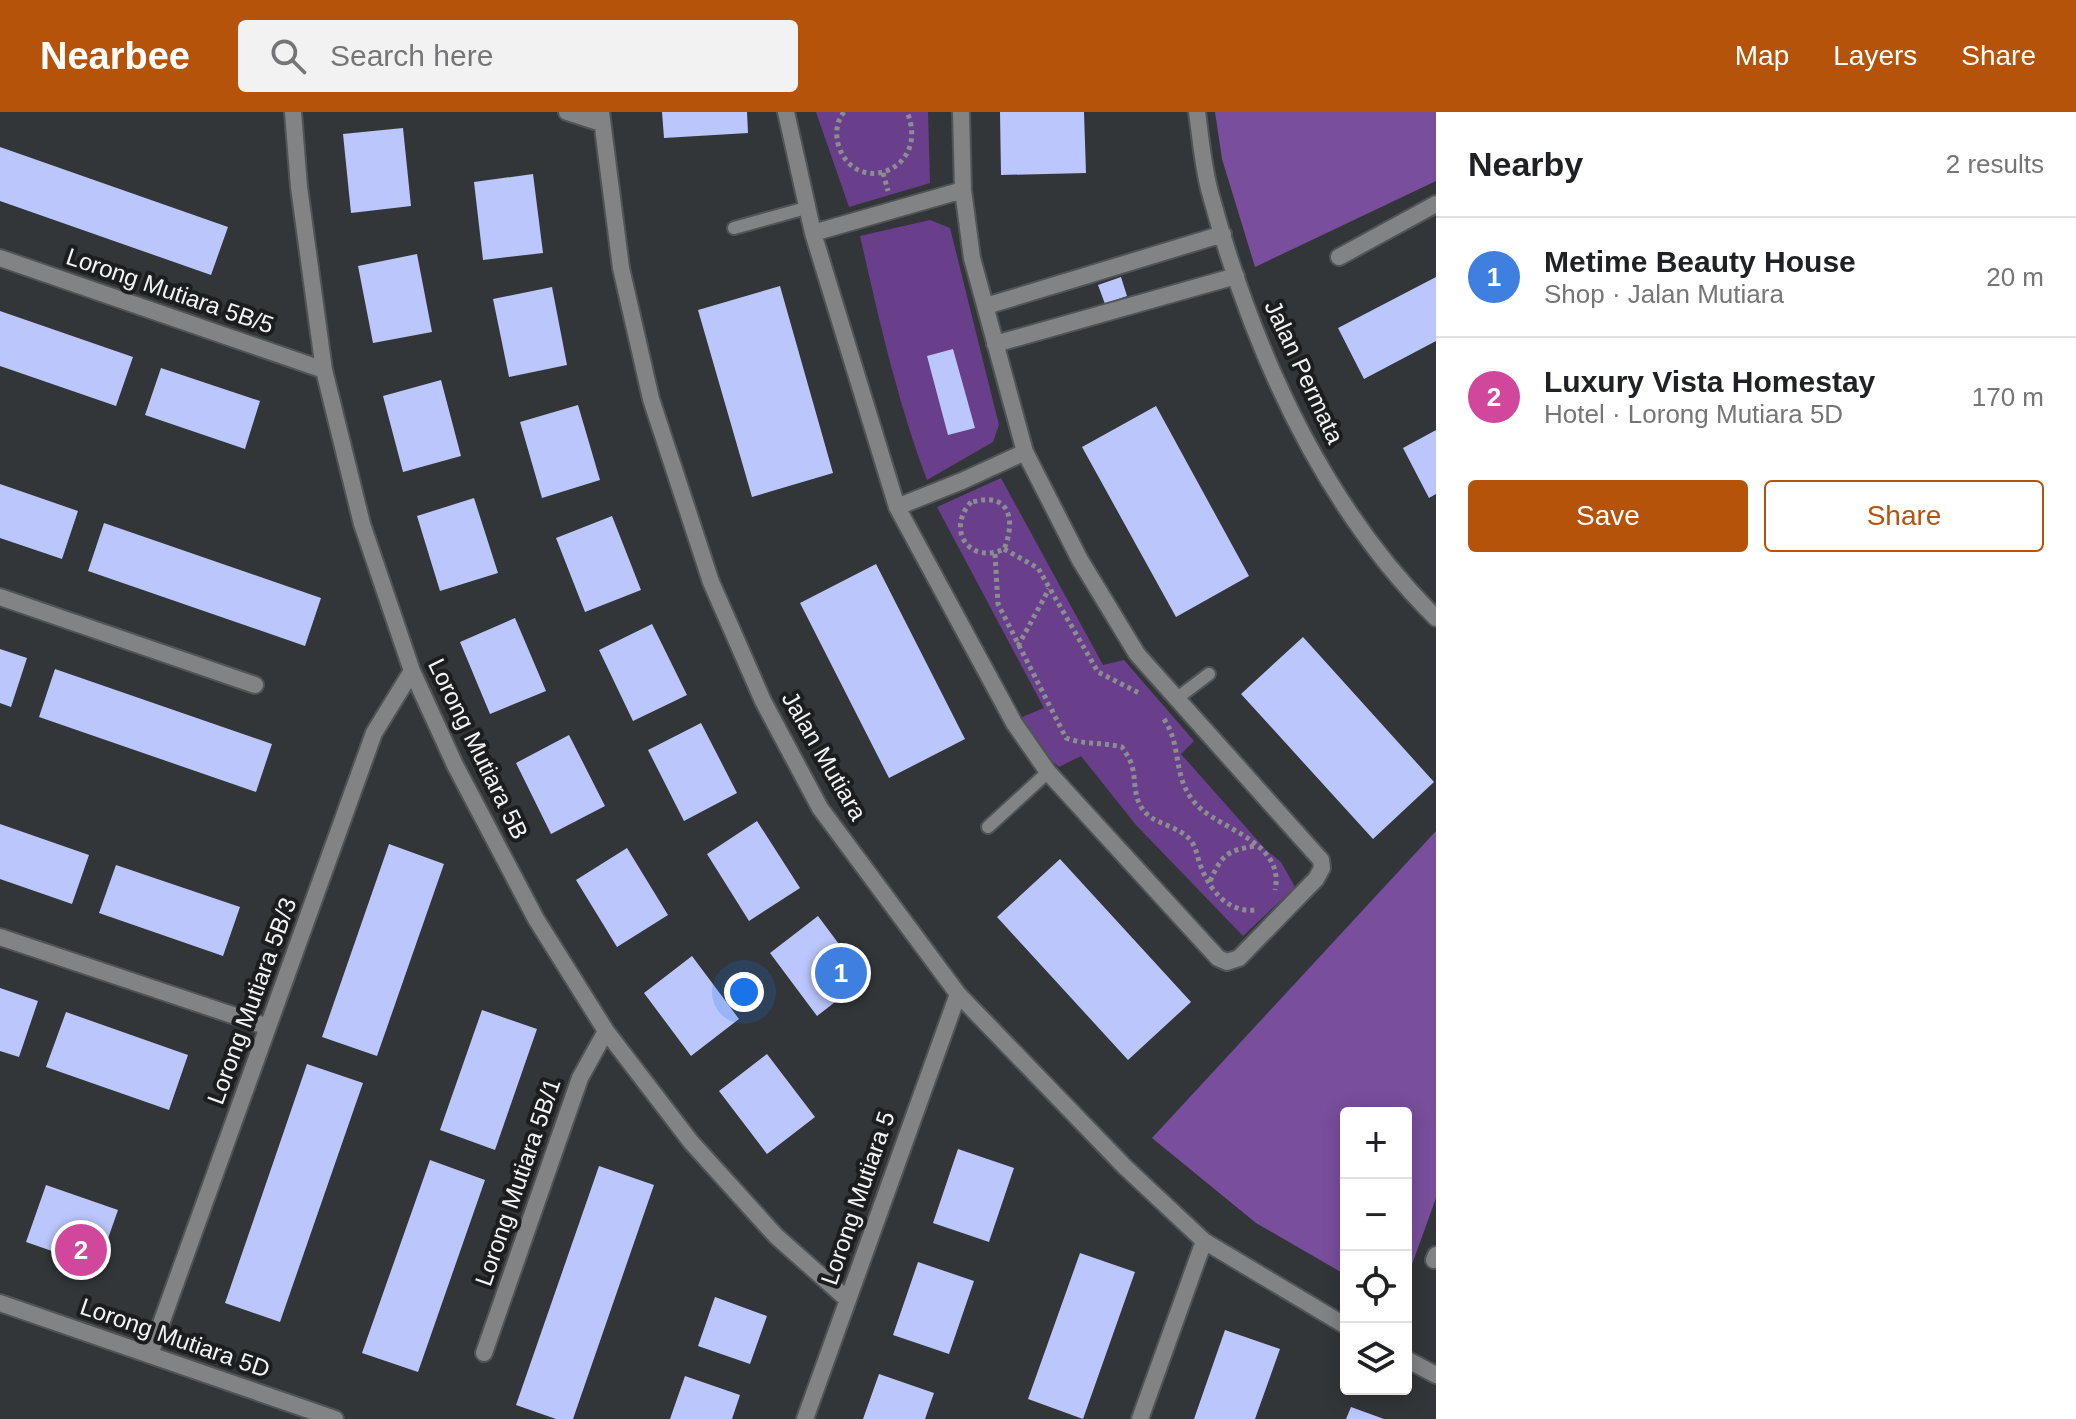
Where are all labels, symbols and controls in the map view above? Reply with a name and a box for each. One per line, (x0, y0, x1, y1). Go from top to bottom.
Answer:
search box (238, 20, 798, 92)
icon: search (266, 34, 310, 78)
text: Nearbee (40, 35, 190, 77)
text: Search here (330, 39, 493, 72)
text: Map (1735, 40, 1789, 71)
text: Layers (1833, 40, 1917, 71)
text: Share (1961, 40, 2036, 71)
text: Nearby (1468, 145, 1583, 183)
text: 2 results (1946, 149, 2044, 179)
street label: Lorong Mutiara 5B/5 (63, 242, 277, 339)
text: Metime Beauty House (1544, 245, 1856, 278)
text: 1 (1487, 262, 1501, 292)
text: 20 m (1986, 262, 2044, 292)
text: Shop · Jalan Mutiara (1544, 279, 1784, 309)
street label: Jalan Permata (1260, 296, 1350, 448)
text: Luxury Vista Homestay (1544, 365, 1875, 398)
text: 2 (1487, 382, 1501, 412)
text: 170 m (1972, 382, 2044, 412)
text: Hotel · Lorong Mutiara 5D (1544, 399, 1843, 429)
button: Save (1468, 480, 1748, 552)
button: Share (1764, 480, 2044, 552)
street label: Lorong Mutiara 5B (423, 654, 534, 843)
street label: Jalan Mutiara (777, 687, 872, 825)
street label: Lorong Mutiara 5B/3 (202, 894, 301, 1108)
pin: 1 (815, 943, 867, 1003)
your location (724, 972, 764, 1012)
street label: Lorong Mutiara 5B/1 (469, 1075, 566, 1289)
map controls (1340, 1107, 1412, 1395)
button: + (1340, 1107, 1412, 1179)
street label: Lorong Mutiara 5 (815, 1108, 900, 1288)
button: − (1340, 1179, 1412, 1251)
pin: 2 (55, 1220, 107, 1280)
button: locate (1340, 1251, 1412, 1323)
street label: Lorong Mutiara 5D (77, 1292, 274, 1383)
button: layers (1340, 1323, 1412, 1395)

